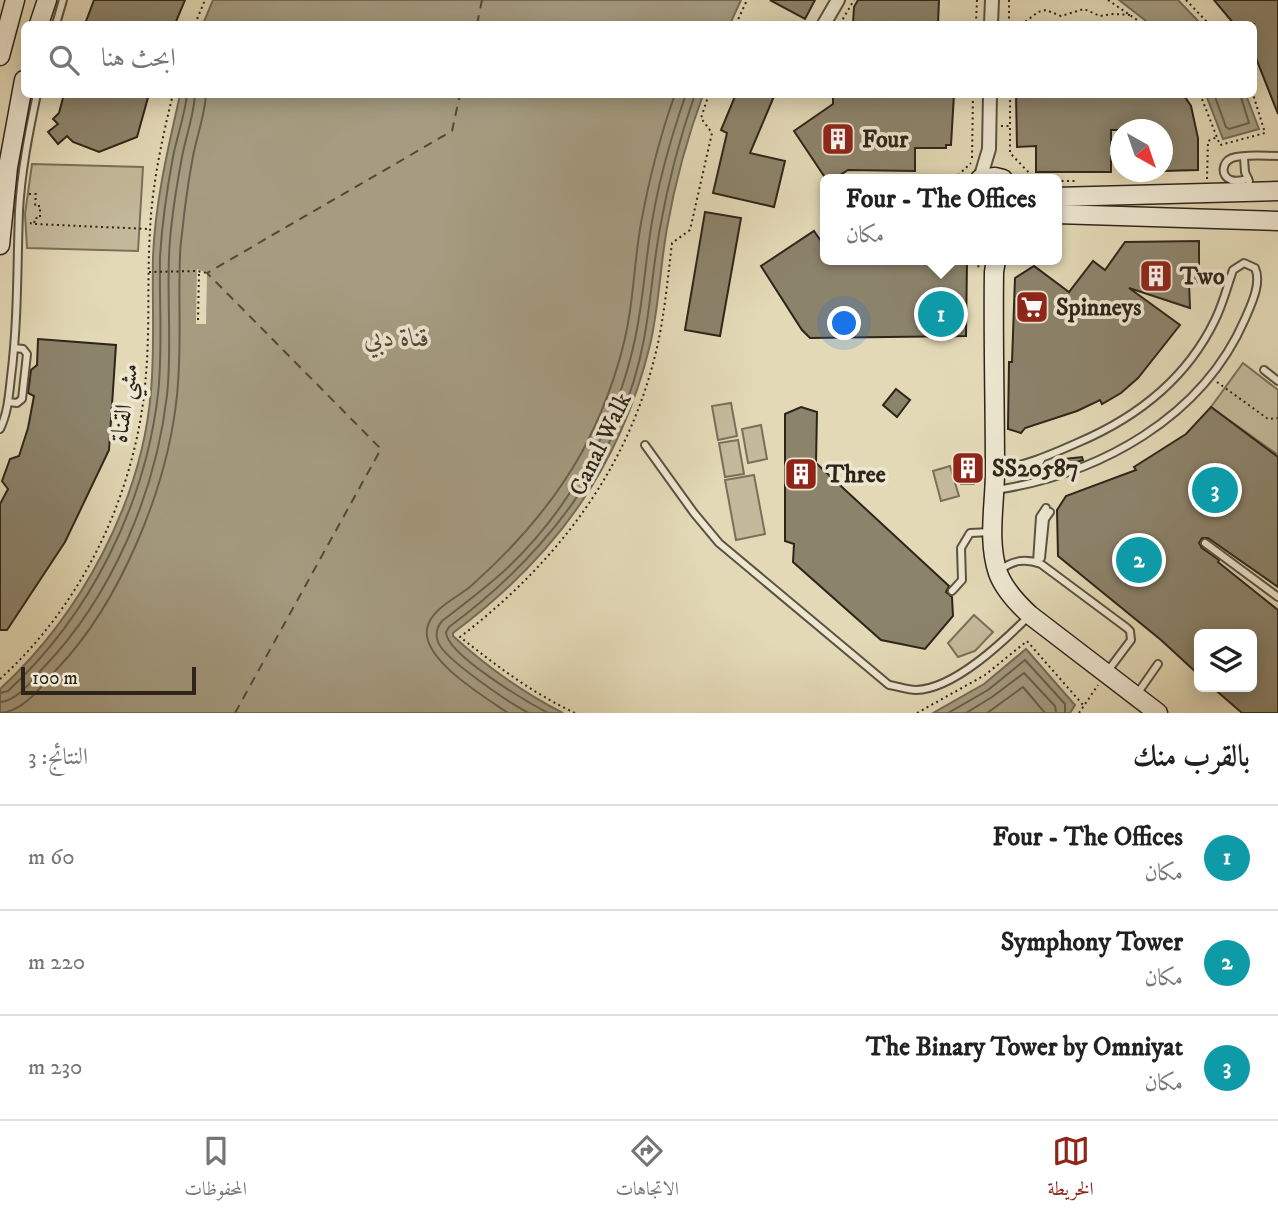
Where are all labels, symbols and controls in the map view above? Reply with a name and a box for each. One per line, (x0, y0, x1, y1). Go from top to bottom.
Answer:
search box (21, 21, 1257, 98)
icon: search (45, 41, 83, 79)
text: ابحث هنا (101, 42, 176, 75)
north arrow (1110, 119, 1173, 182)
building icon: Four (819, 120, 857, 158)
place label: Four (862, 125, 909, 155)
popup (820, 174, 1062, 265)
text: Four - The Offices (846, 183, 1036, 216)
text: مكان (846, 221, 884, 250)
building icon: Two (1137, 257, 1175, 295)
place label: Two (1179, 262, 1225, 292)
pin: 1 (918, 288, 964, 340)
supermarket icon: Spinneys (1013, 288, 1051, 326)
place label: Spinneys (1056, 293, 1141, 323)
your location (827, 306, 861, 340)
water label: قناة دبي (364, 322, 430, 359)
street label: مشي القناة (105, 362, 151, 446)
street label: Canal Walk (563, 388, 639, 501)
building icon: SS20587 (949, 449, 987, 487)
place label: SS20587 (992, 454, 1078, 484)
building icon: Three (782, 455, 820, 493)
place label: Three (825, 460, 886, 490)
pin: 3 (1192, 464, 1238, 516)
pin: 2 (1116, 534, 1162, 586)
map controls (1194, 629, 1257, 692)
button: layers (1194, 629, 1257, 692)
scale bar (21, 664, 196, 696)
text: 100 m (32, 667, 78, 690)
text: بالقرب منك (1133, 739, 1250, 776)
text: النتائج: 3 (28, 743, 88, 772)
text: Four - The Offices (992, 821, 1183, 854)
text: 60 m (28, 843, 75, 872)
text: 1 (1223, 843, 1231, 872)
text: مكان (1144, 859, 1183, 888)
text: Symphony Tower (1001, 926, 1183, 959)
text: 220 m (28, 948, 85, 977)
text: 2 (1221, 948, 1233, 977)
text: مكان (1144, 964, 1183, 993)
text: The Binary Tower by Omniyat (866, 1031, 1183, 1064)
text: 230 m (28, 1053, 83, 1082)
text: 3 (1223, 1053, 1231, 1082)
text: مكان (1144, 1069, 1183, 1098)
tab: المحفوظات (184, 1132, 247, 1207)
tab: الاتجاهات (616, 1132, 679, 1207)
tab: الخريطة (1047, 1132, 1094, 1207)

